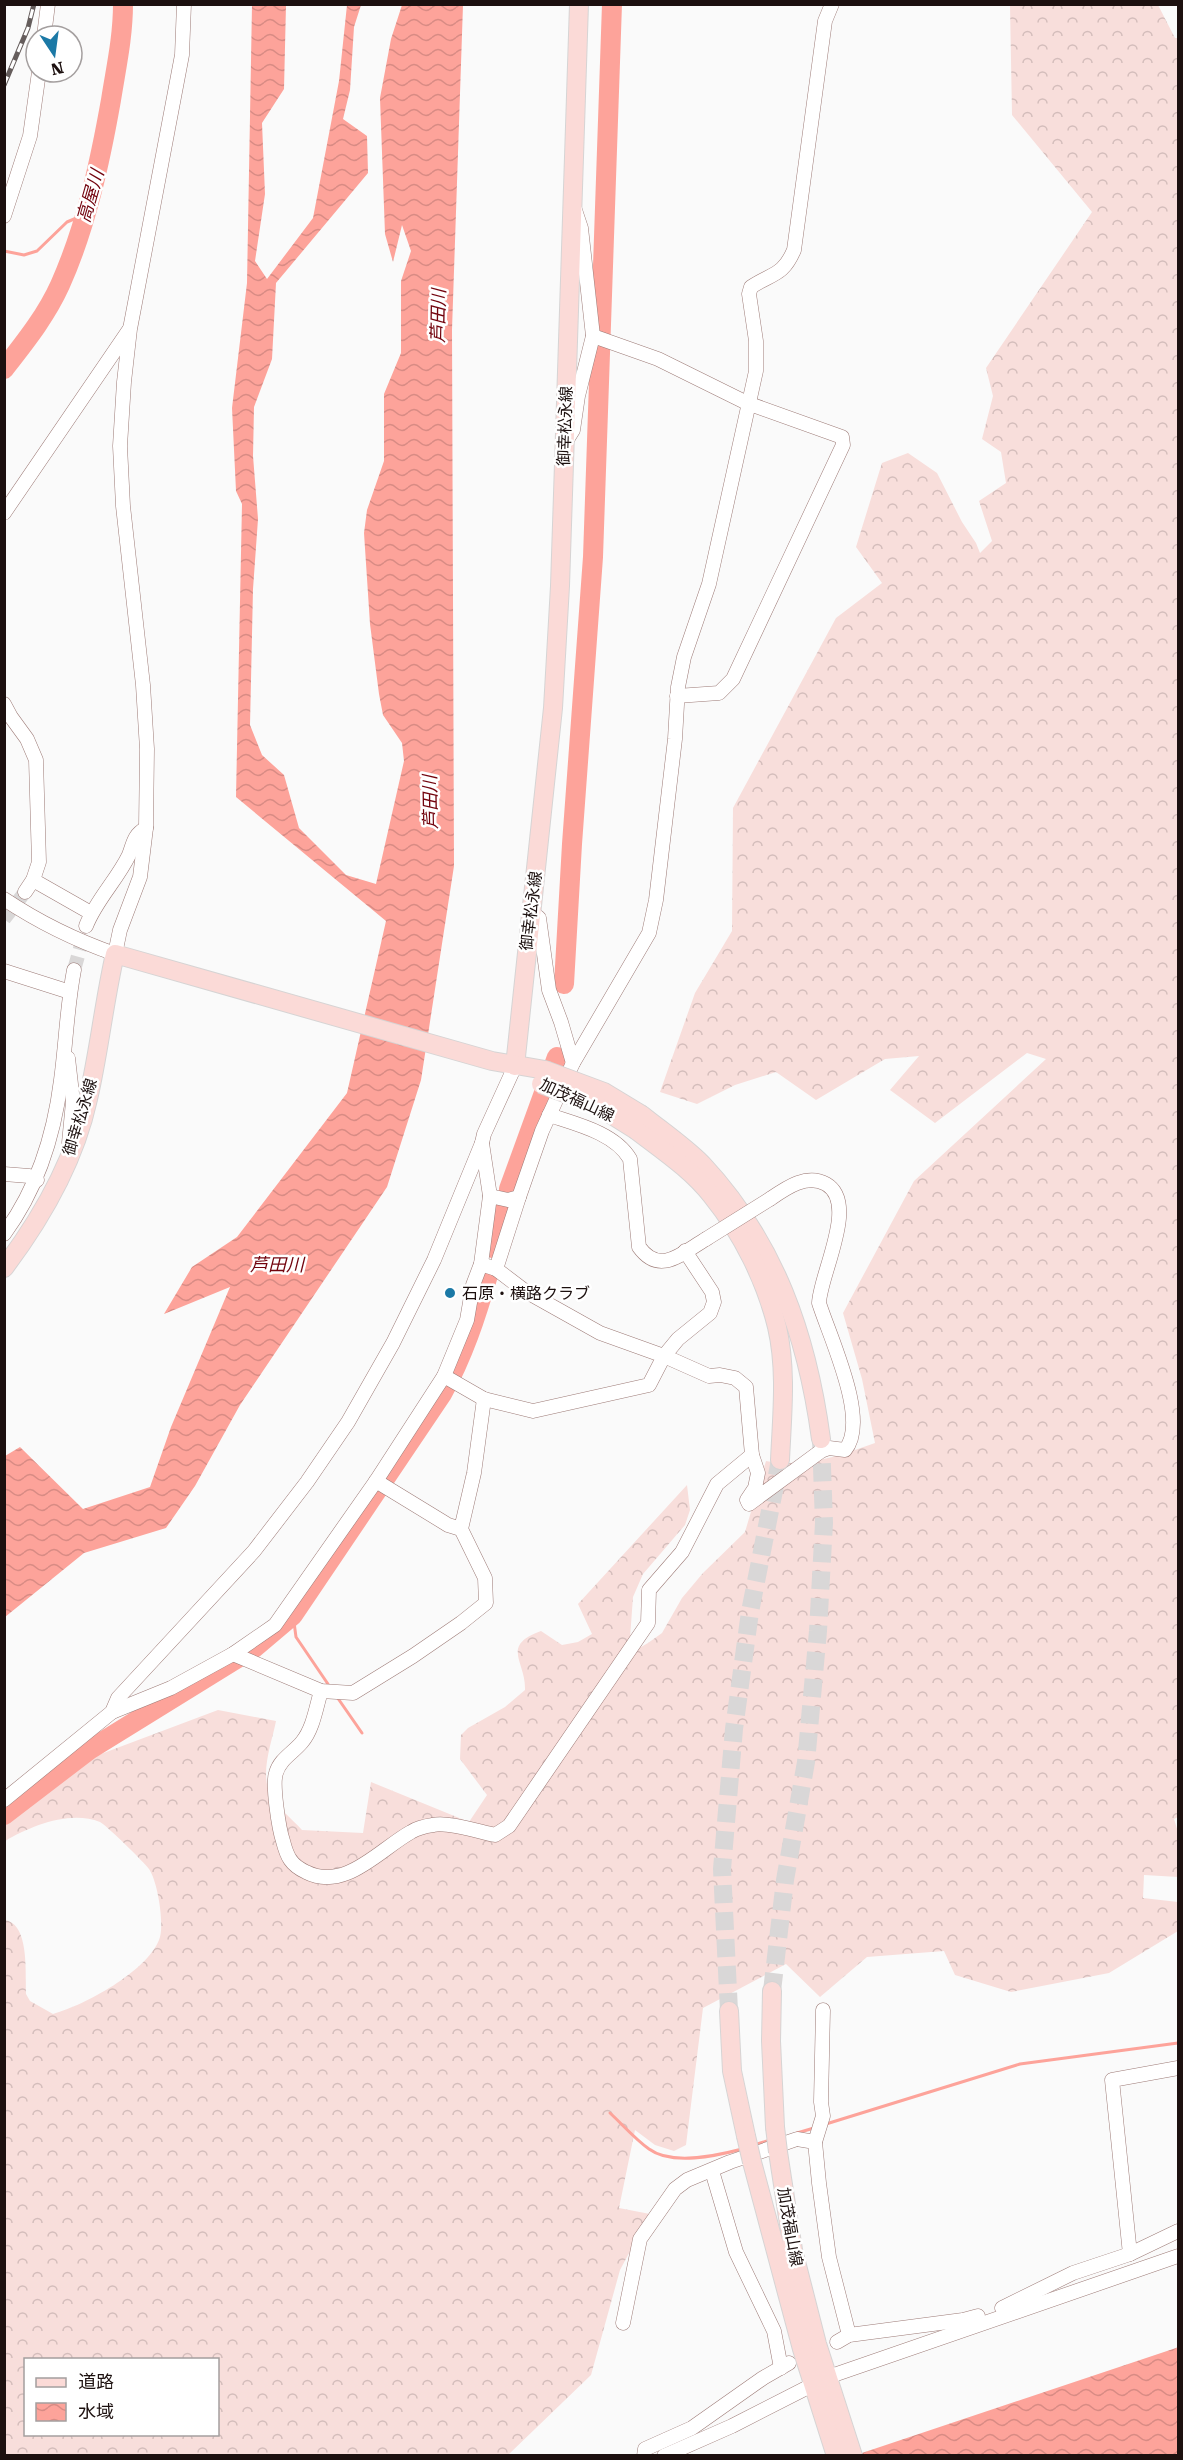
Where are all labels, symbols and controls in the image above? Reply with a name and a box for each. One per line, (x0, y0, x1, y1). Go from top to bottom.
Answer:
north arrow (24, 24, 84, 84)
text: N (49, 57, 65, 79)
water label: 高屋川 (72, 165, 108, 225)
water label: 芦田川 (427, 287, 449, 343)
street label: 御幸松永線 (554, 386, 576, 466)
water label: 芦田川 (419, 773, 441, 829)
street label: 御幸松永線 (517, 870, 545, 952)
street label: 加茂福山線 (537, 1074, 617, 1126)
street label: 御幸松永線 (59, 1076, 101, 1158)
water label: 芦田川 (250, 1254, 306, 1275)
place label: 石原・横路クラブ (462, 1284, 590, 1303)
marker: 石原・横路クラブ (443, 1286, 457, 1300)
street label: 加茂福山線 (774, 2186, 806, 2268)
legend (24, 2358, 219, 2436)
text: 道路 (78, 2371, 114, 2392)
text: 水域 (78, 2401, 114, 2422)

